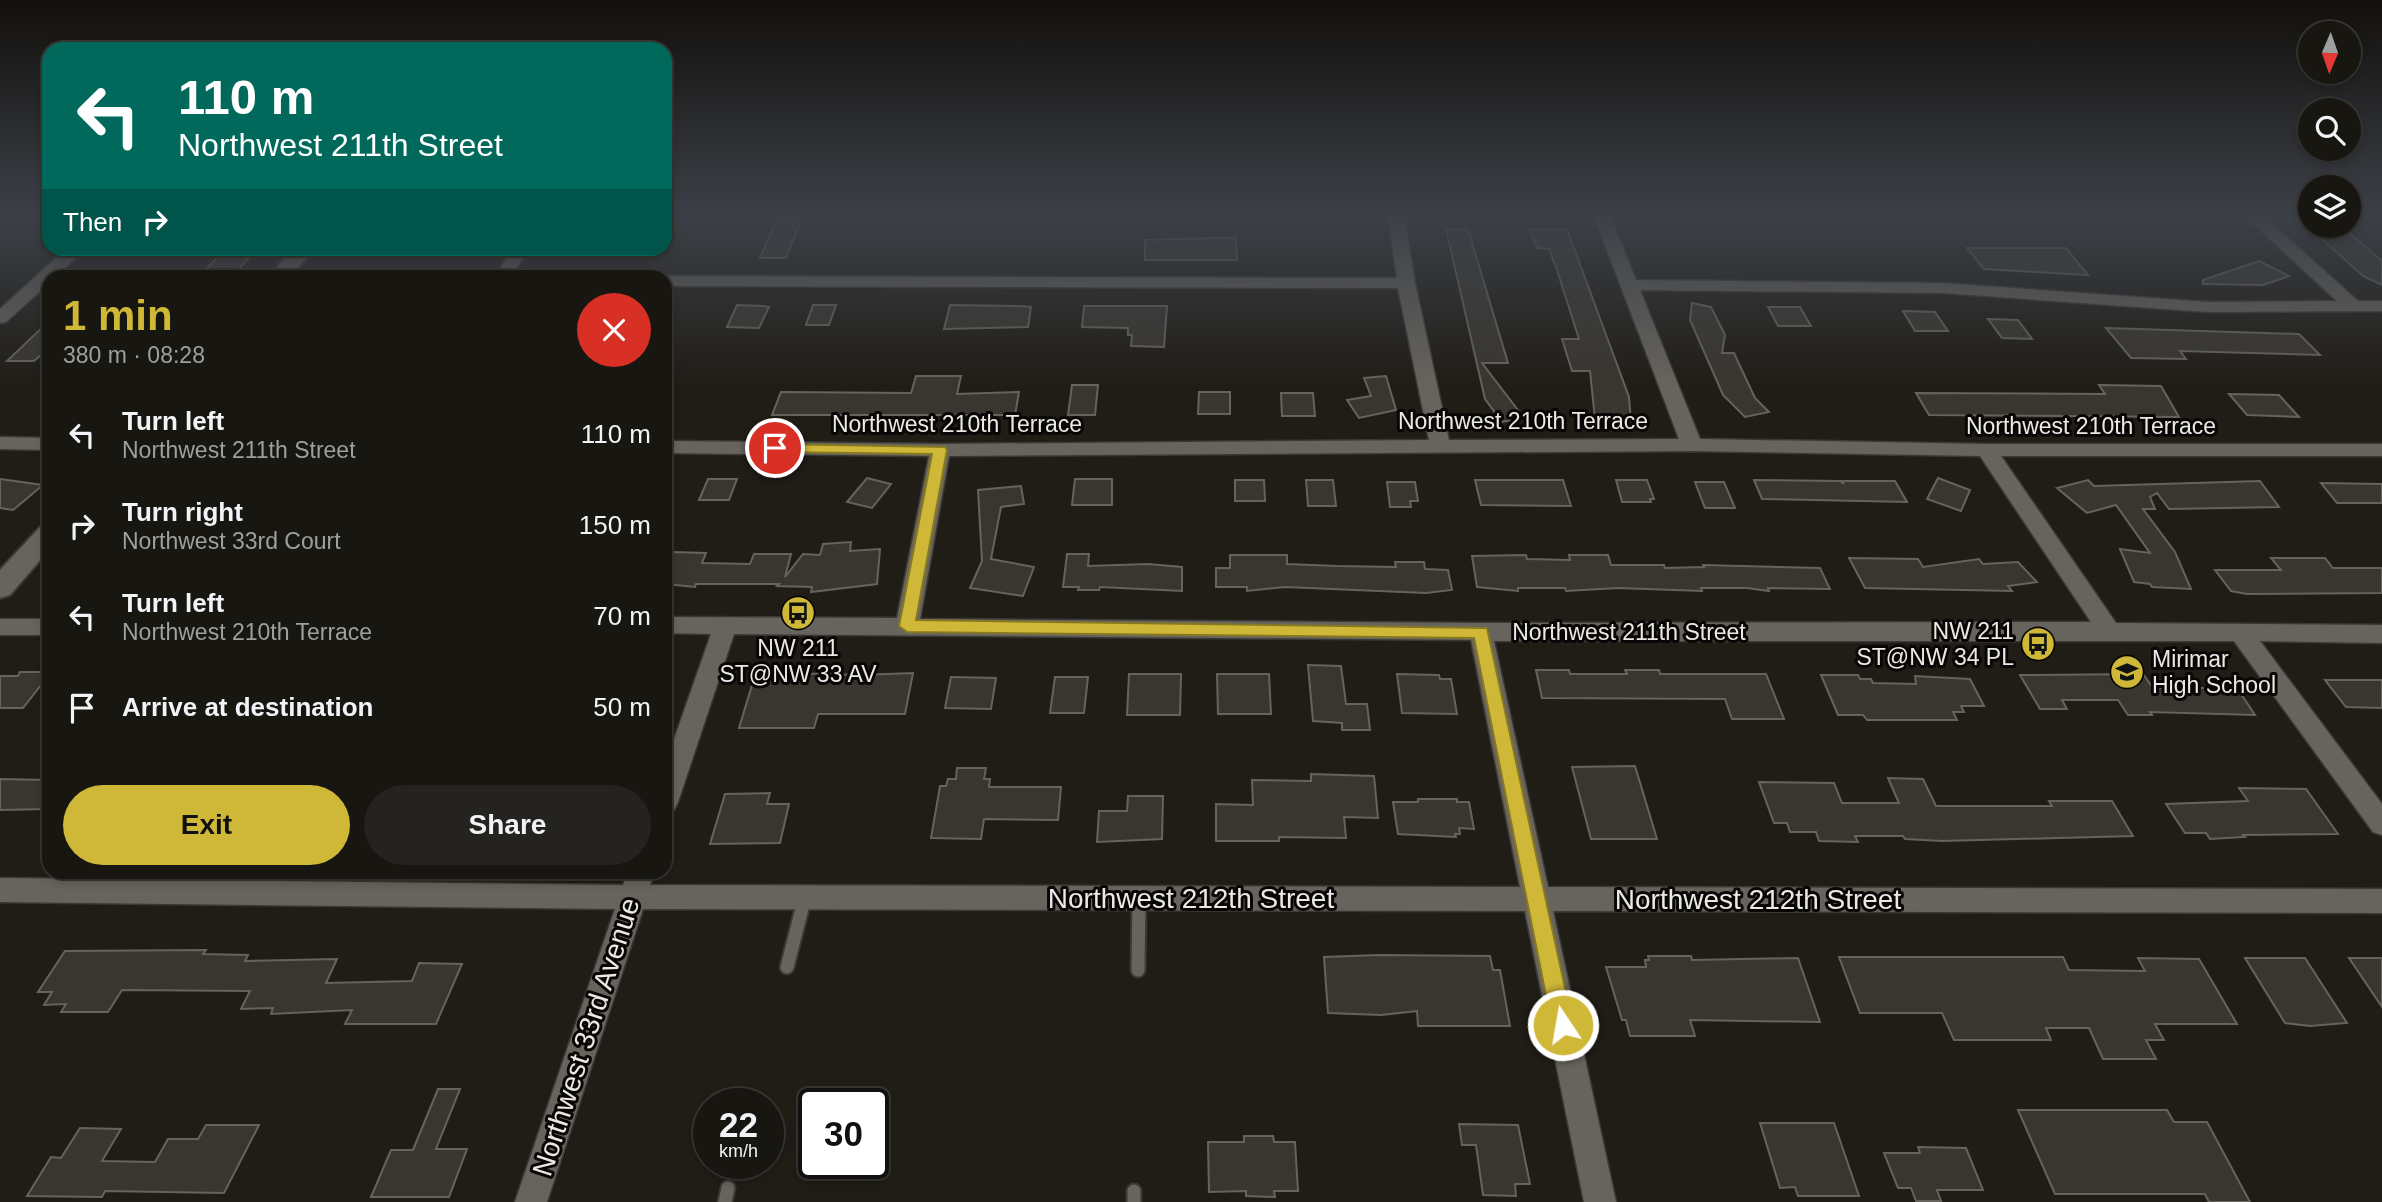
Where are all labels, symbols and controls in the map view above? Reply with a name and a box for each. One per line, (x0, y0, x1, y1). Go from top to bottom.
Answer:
north arrow (2298, 21, 2361, 84)
map controls (2298, 21, 2361, 238)
icon: left (63, 70, 154, 161)
text: 110 m (178, 70, 314, 124)
button: search (2298, 98, 2361, 161)
text: Northwest 211th Street (178, 127, 503, 163)
button: layers (2298, 175, 2361, 238)
icon: right (136, 203, 174, 241)
text: Then (63, 207, 122, 237)
text: 1 min (63, 292, 173, 339)
button: close (577, 293, 651, 367)
text: 380 m · 08:28 (63, 342, 205, 368)
text: Turn left (122, 406, 224, 436)
street label: Northwest 210th Terrace (1398, 408, 1648, 434)
street label: Northwest 210th Terrace (832, 411, 1082, 437)
street label: Northwest 210th Terrace (1966, 413, 2216, 439)
icon: left (63, 416, 101, 454)
pin (745, 418, 805, 478)
text: 110 m (581, 419, 651, 449)
icon: arrive (756, 429, 794, 467)
text: Northwest 211th Street (122, 437, 356, 463)
text: Turn right (122, 497, 243, 527)
icon: right (63, 507, 101, 545)
text: 150 m (579, 510, 651, 540)
text: Northwest 33rd Court (122, 528, 341, 554)
text: Turn left (122, 588, 224, 618)
bus stop icon: NW 211 ST@NW 33 AV (779, 594, 817, 632)
icon: left (63, 598, 101, 636)
text: 70 m (593, 601, 651, 631)
place label: NW 211 ST@NW 34 PL (1856, 618, 2014, 670)
text: Northwest 210th Terrace (122, 619, 372, 645)
street label: Northwest 211th Street (1512, 619, 1746, 645)
bus stop icon: NW 211 ST@NW 34 PL (2019, 625, 2057, 663)
place label: NW 211 ST@NW 33 AV (719, 635, 877, 687)
place label: Mirimar High School (2152, 646, 2276, 698)
school or university icon: Mirimar High School (2108, 653, 2146, 691)
icon: arrive (63, 689, 101, 727)
text: Arrive at destination (122, 692, 373, 722)
text: 50 m (593, 692, 651, 722)
button: Exit (63, 785, 350, 865)
button: Share (364, 785, 651, 865)
street label: Northwest 212th Street (1048, 883, 1334, 914)
street label: Northwest 212th Street (1615, 884, 1901, 915)
street label: Northwest 33rd Avenue (526, 894, 646, 1180)
position arrow (1526, 988, 1600, 1062)
speed limit sign: 30 (798, 1088, 889, 1179)
text: 22 (719, 1105, 758, 1144)
text: km/h (719, 1141, 758, 1161)

